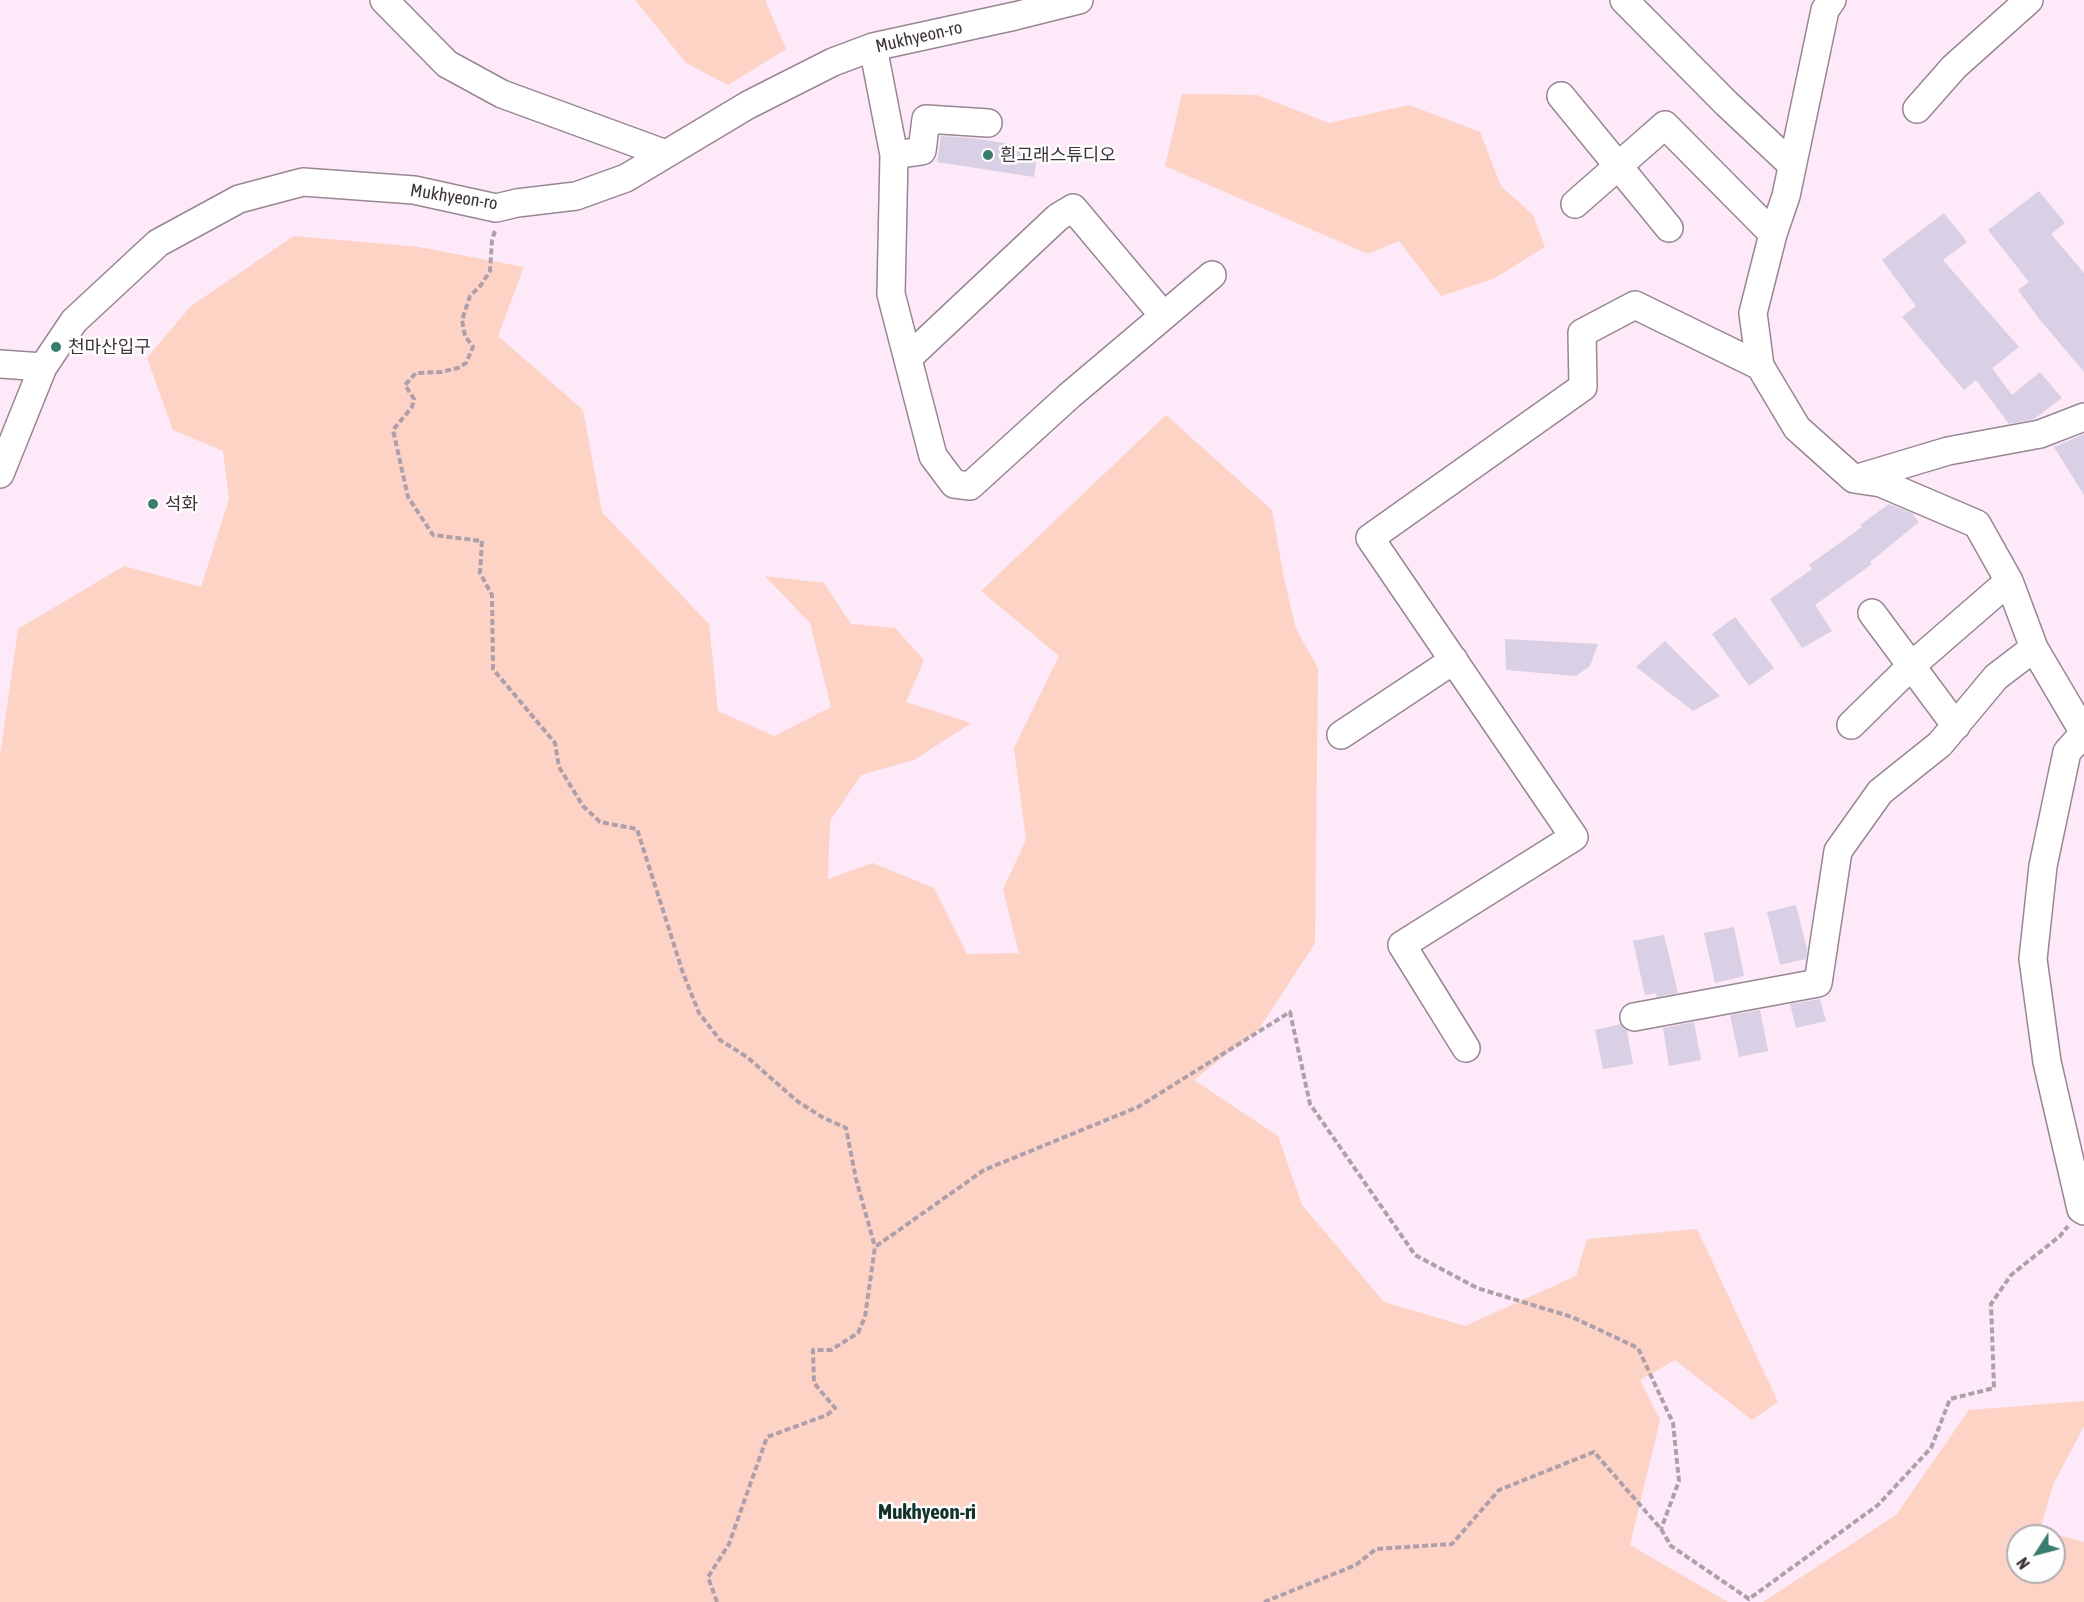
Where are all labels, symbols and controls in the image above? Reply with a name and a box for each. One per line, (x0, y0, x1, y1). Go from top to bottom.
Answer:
street label: Mukhyeon-ro (874, 17, 964, 57)
place label: 흰고래스튜디오 (1000, 144, 1116, 166)
marker: 흰고래스튜디오 (981, 148, 995, 162)
street label: Mukhyeon-ro (409, 179, 499, 215)
place label: 천마산입구 (68, 336, 151, 358)
marker: 천마산입구 (49, 340, 63, 354)
place label: 석화 (165, 493, 198, 515)
marker: 석화 (146, 497, 160, 511)
district label: Mukhyeon-ri (878, 1499, 976, 1525)
north arrow (2006, 1524, 2066, 1584)
text: N (2013, 1554, 2033, 1573)

